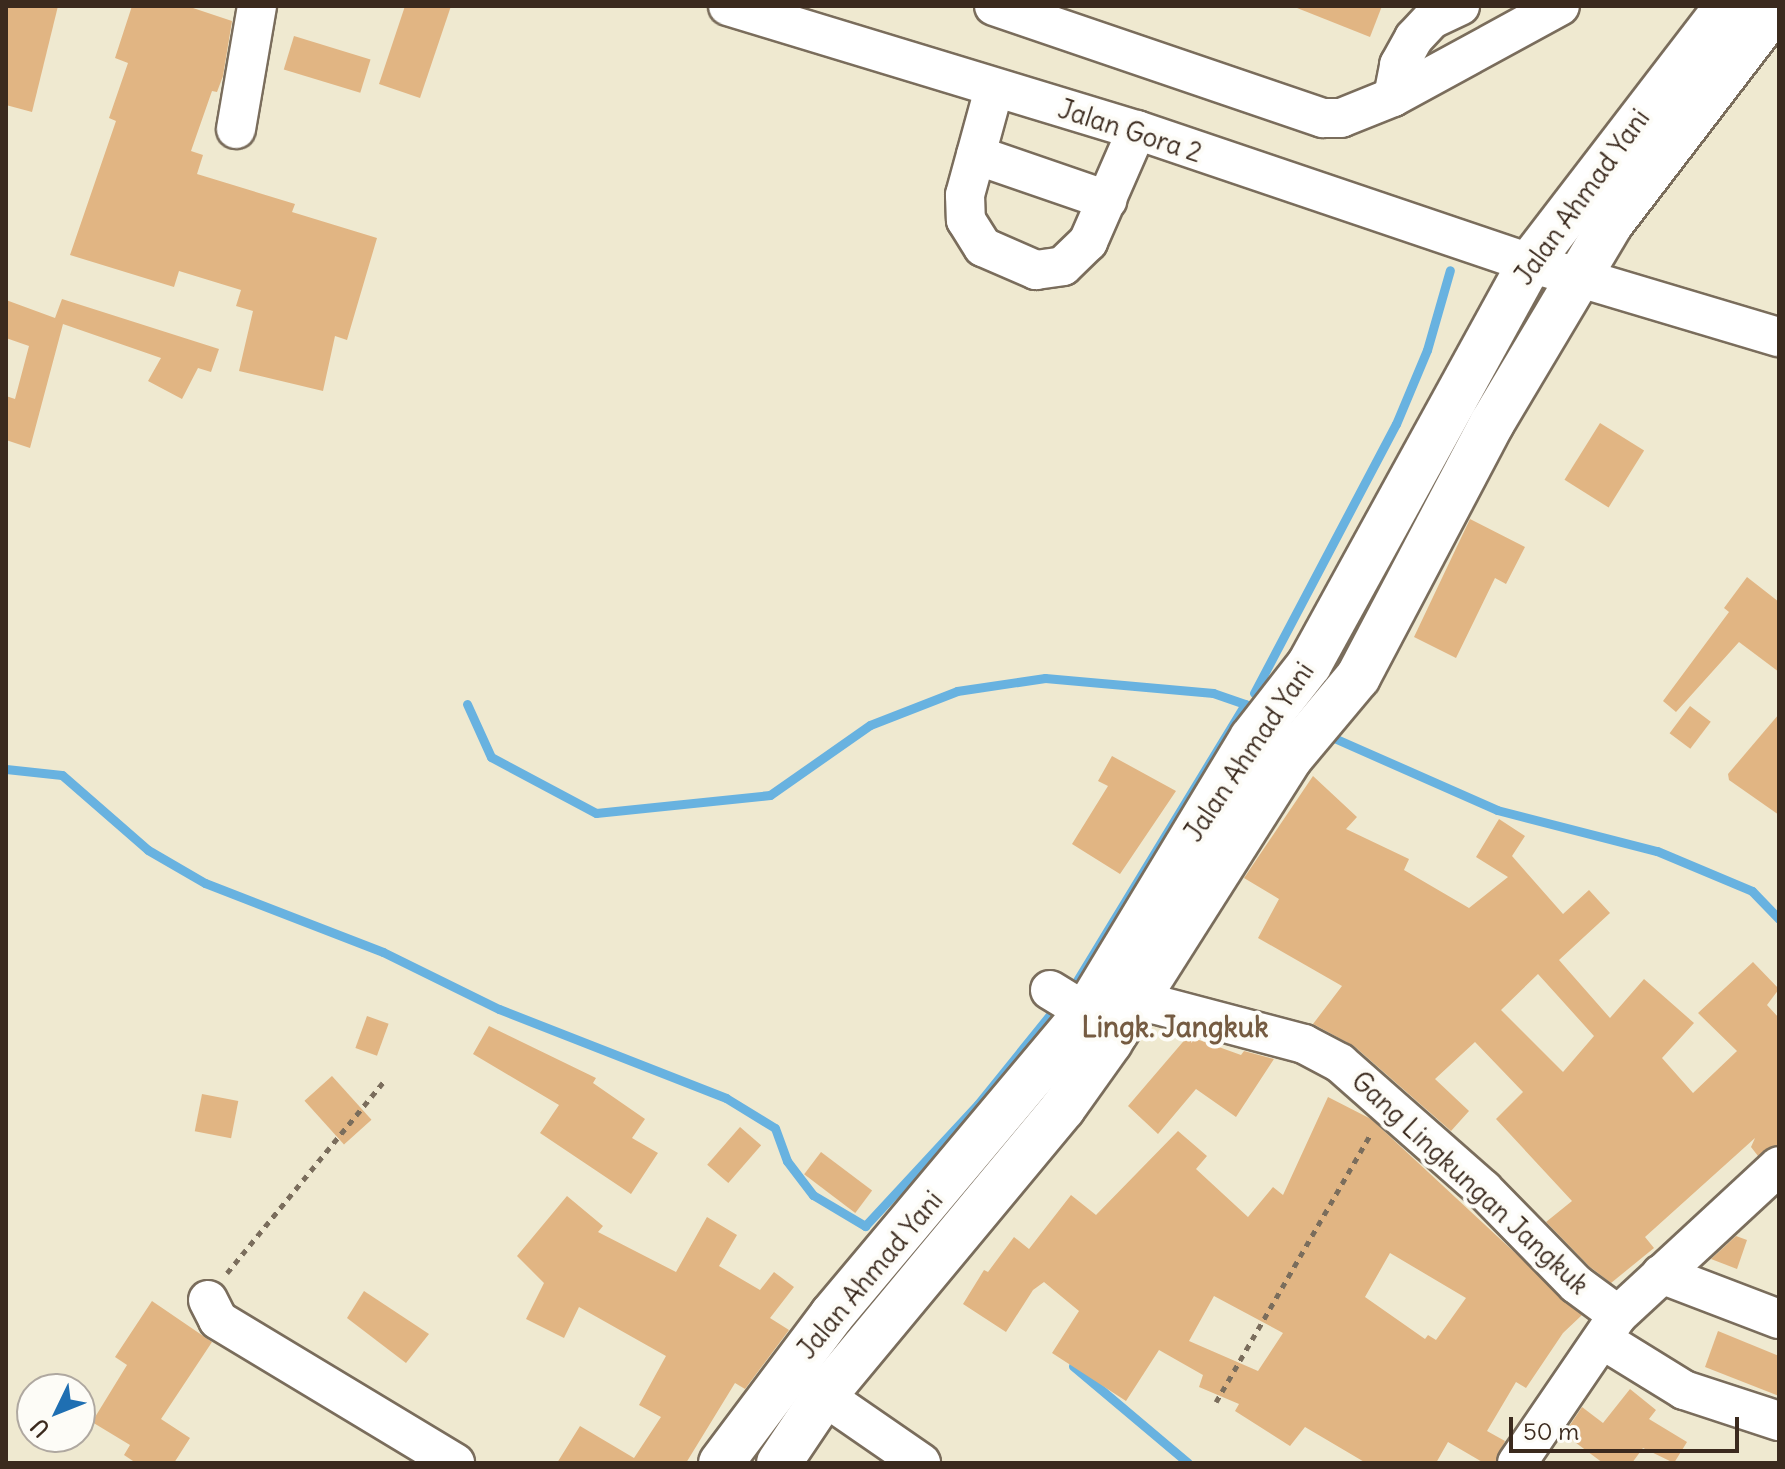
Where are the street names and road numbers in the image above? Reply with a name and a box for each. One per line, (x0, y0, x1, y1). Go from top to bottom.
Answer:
street label: Jalan Gora 2 (1054, 93, 1206, 169)
street label: Jalan Ahmad Yani (1508, 103, 1656, 291)
street label: Jalan Ahmad Yani (1178, 657, 1320, 847)
street label: Gang Lingkungan Jangkuk (1345, 1065, 1595, 1301)
street label: Jalan Ahmad Yani (791, 1185, 949, 1365)

